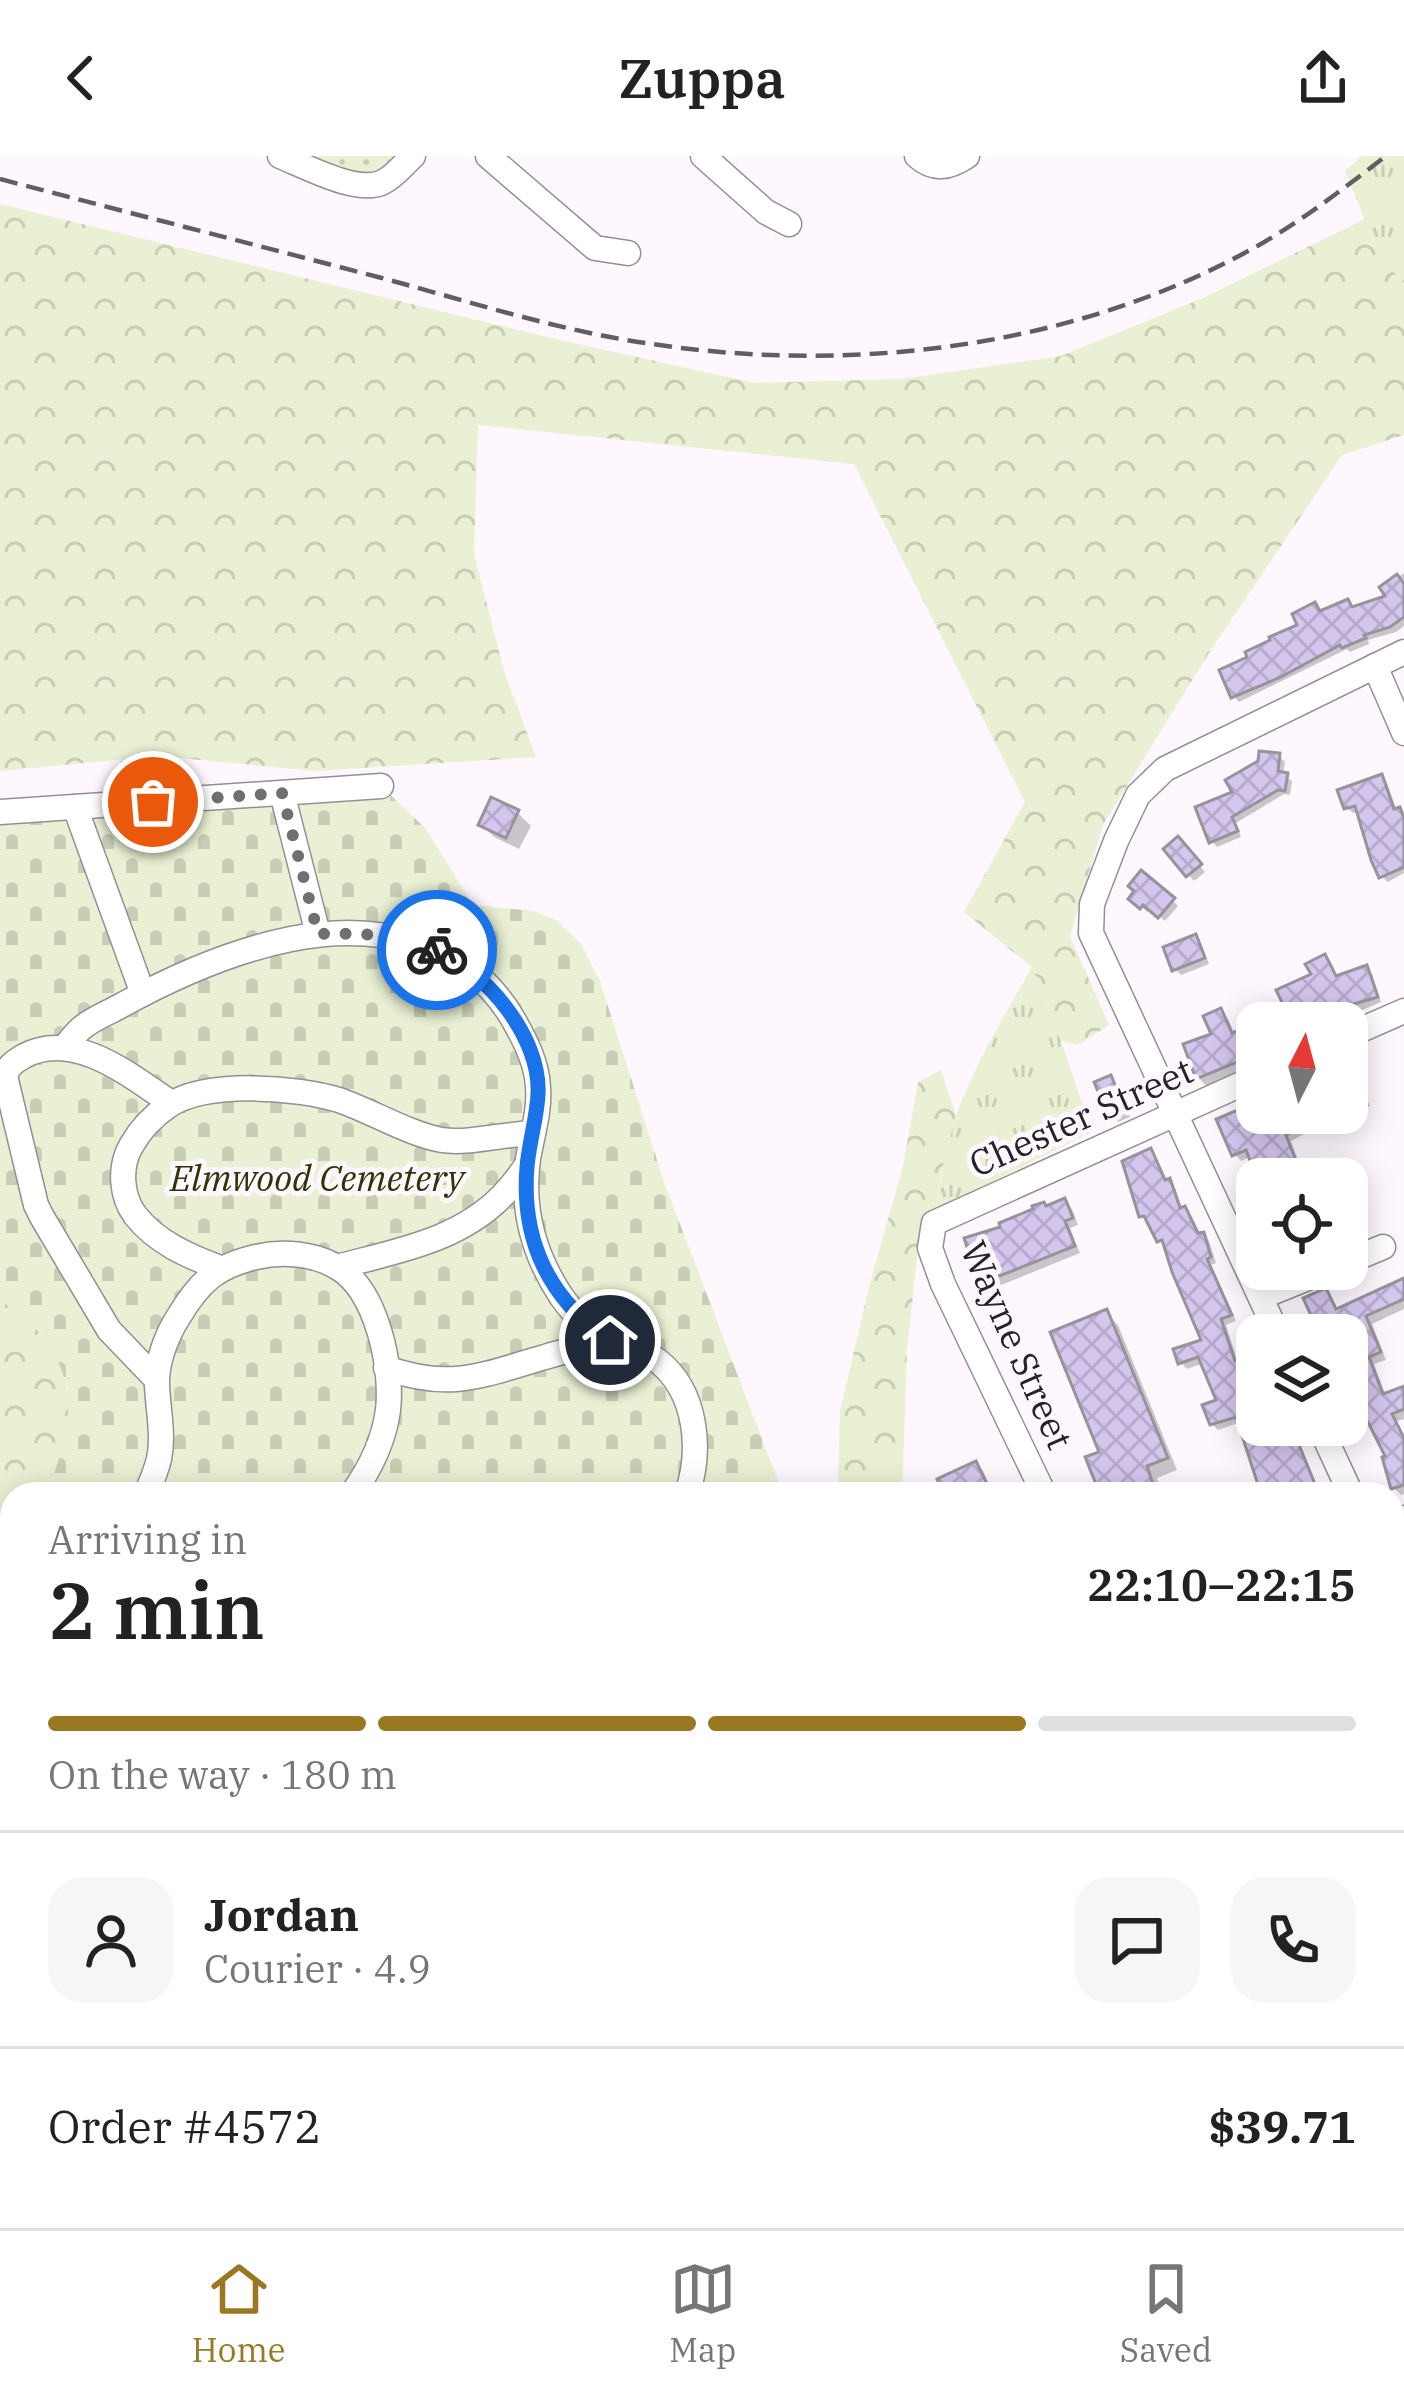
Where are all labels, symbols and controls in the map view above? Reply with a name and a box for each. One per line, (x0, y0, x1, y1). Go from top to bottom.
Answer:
text: Zuppa (618, 43, 786, 113)
icon: back (48, 45, 114, 111)
icon: share (1290, 45, 1356, 111)
pin (102, 751, 204, 853)
icon: bag (120, 769, 186, 835)
courier (377, 890, 497, 1010)
icon: bike (404, 917, 470, 983)
north arrow (1236, 1002, 1368, 1134)
map controls (1236, 1002, 1368, 1446)
street label: Chester Street (962, 1046, 1200, 1187)
park label: Elmwood Cemetery (169, 1154, 467, 1201)
button: locate (1236, 1158, 1368, 1290)
street label: Wayne Street (951, 1233, 1084, 1456)
pin (559, 1289, 661, 1391)
icon: home (577, 1307, 643, 1373)
button: layers (1236, 1314, 1368, 1446)
text: Arriving in (48, 1514, 247, 1565)
text: 22:10–22:15 (1087, 1555, 1356, 1613)
text: 2 min (48, 1559, 265, 1660)
text: On the way · 180 m (48, 1749, 397, 1800)
button: person (48, 1877, 174, 2003)
button: chat (1074, 1877, 1200, 2003)
button: phone (1230, 1877, 1356, 2003)
text: Jordan (204, 1885, 359, 1943)
text: Courier · 4.9 (204, 1943, 431, 1994)
text: Order #4572 (48, 2097, 321, 2155)
text: $39.71 (1209, 2097, 1356, 2155)
tab: Home (192, 2256, 286, 2371)
tab: Map (669, 2256, 736, 2371)
tab: Saved (1120, 2256, 1212, 2371)

